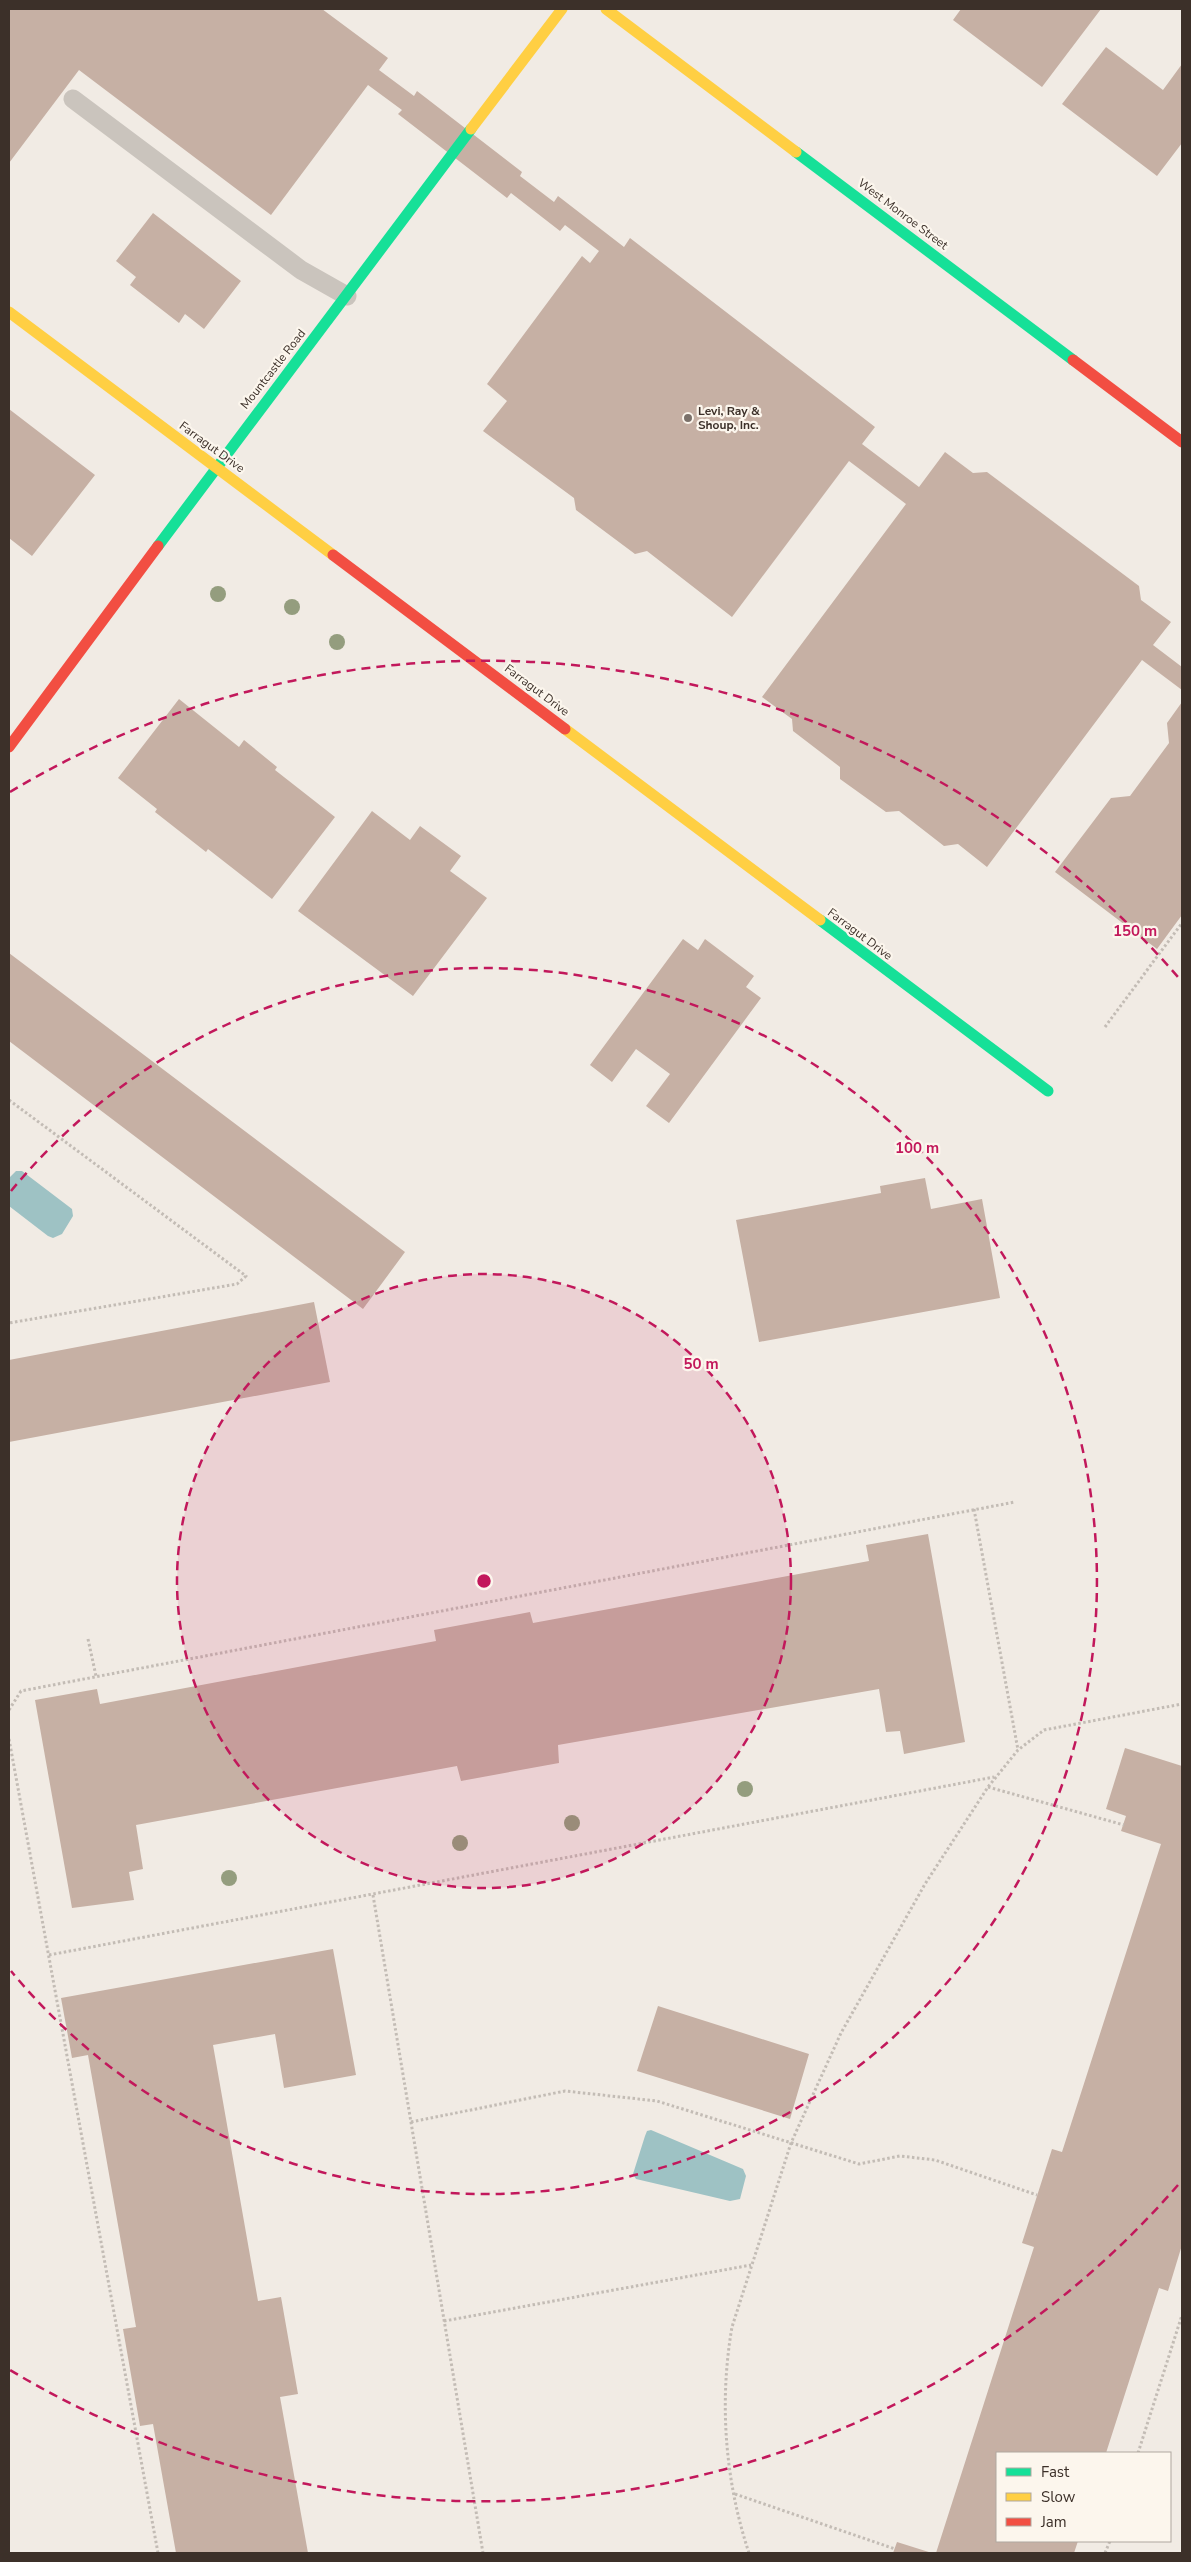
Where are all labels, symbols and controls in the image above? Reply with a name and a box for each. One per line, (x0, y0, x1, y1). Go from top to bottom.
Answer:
street label: West Monroe Street (855, 175, 952, 254)
street label: Mountcastle Road (237, 326, 309, 412)
place label: Levi, Ray & Shoup, Inc. (698, 403, 760, 433)
marker: Levi, Ray & Shoup, Inc. (682, 412, 694, 424)
street label: Farragut Drive (176, 418, 248, 476)
street label: Farragut Drive (501, 660, 573, 720)
street label: Farragut Drive (824, 904, 896, 964)
text: 150 m (1113, 921, 1157, 941)
text: 100 m (895, 1138, 939, 1158)
text: 50 m (683, 1354, 719, 1374)
centre of rings (475, 1572, 493, 1590)
legend (996, 2452, 1171, 2542)
text: Fast (1041, 2462, 1070, 2482)
text: Slow (1041, 2487, 1076, 2507)
text: Jam (1040, 2512, 1067, 2532)

